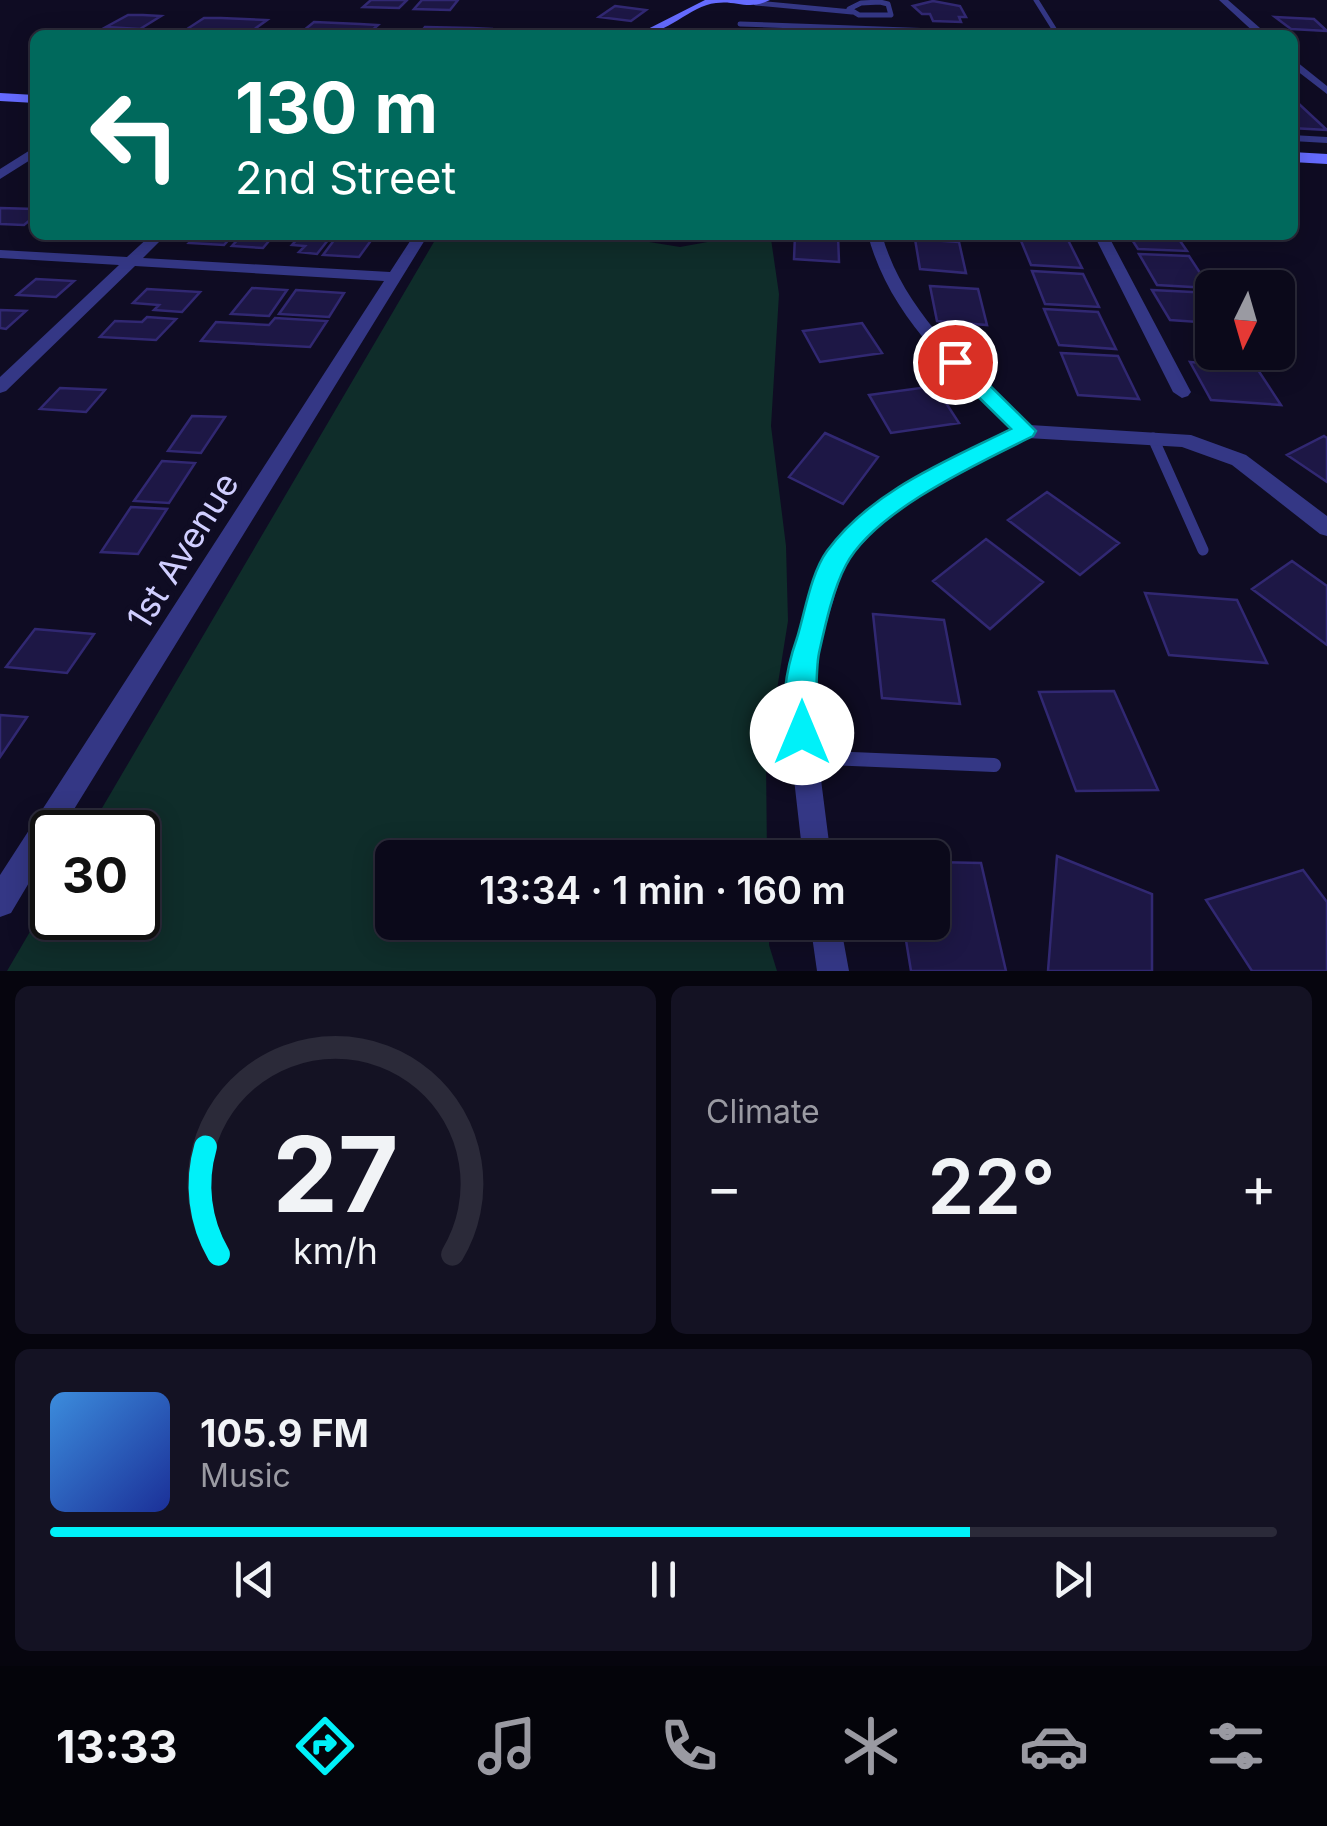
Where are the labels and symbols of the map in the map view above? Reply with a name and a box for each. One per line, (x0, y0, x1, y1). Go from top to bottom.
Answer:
north arrow (1195, 270, 1295, 370)
pin (913, 320, 998, 405)
street label: 1st Avenue (117, 464, 247, 637)
position arrow (750, 681, 854, 785)
speed limit sign: 30 (30, 810, 160, 940)

